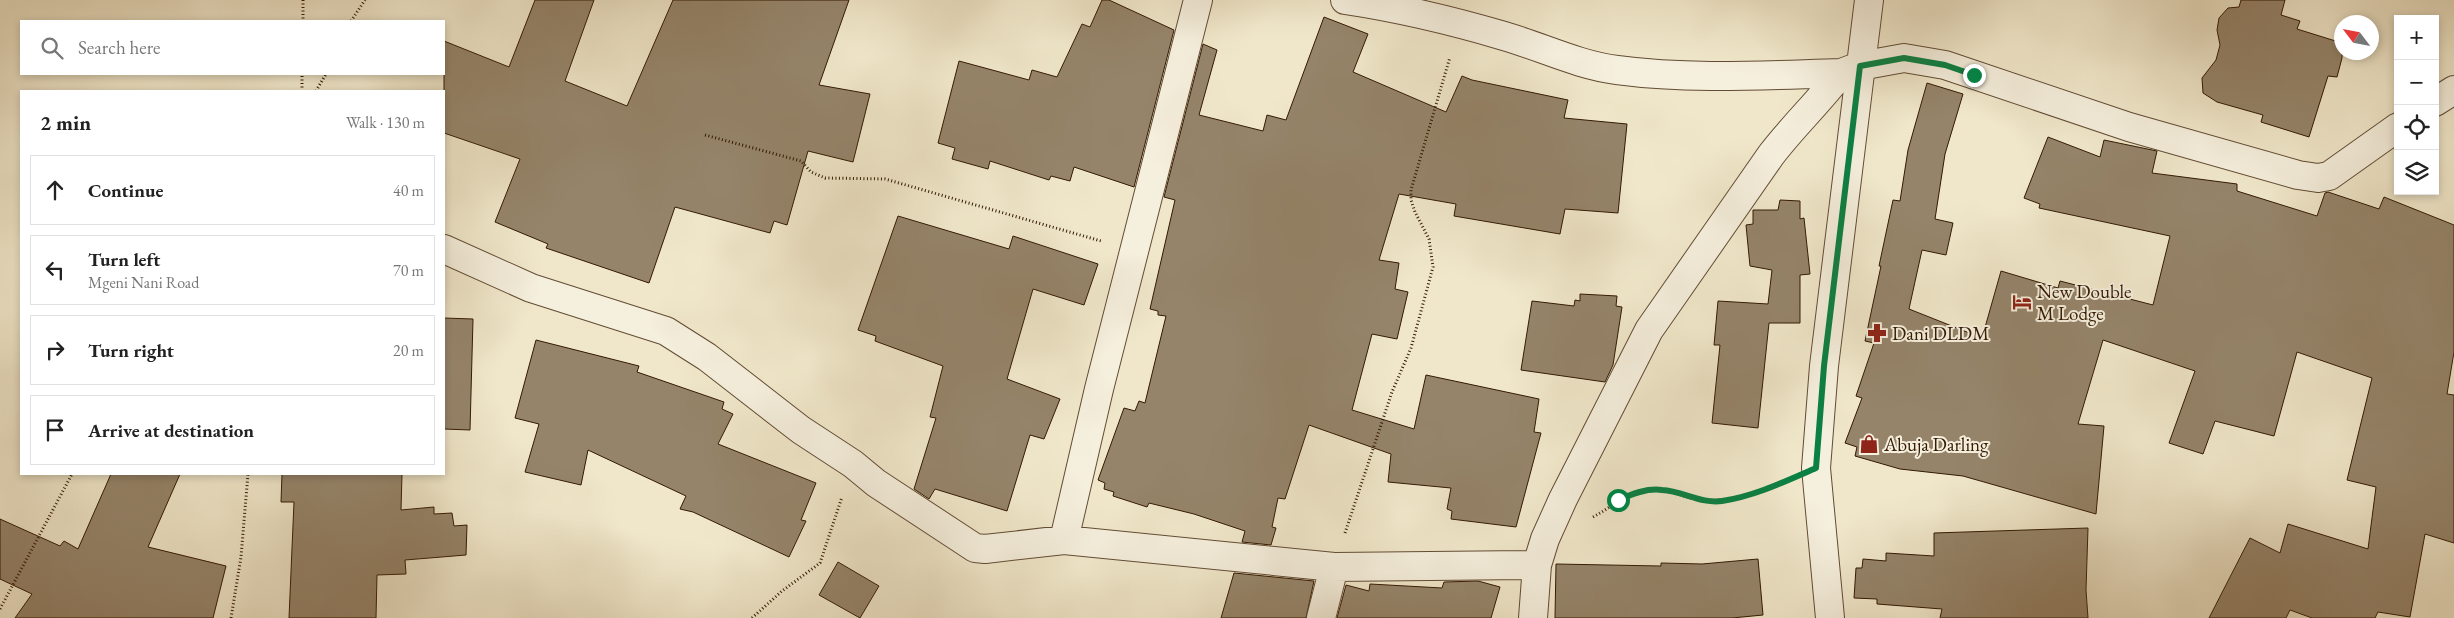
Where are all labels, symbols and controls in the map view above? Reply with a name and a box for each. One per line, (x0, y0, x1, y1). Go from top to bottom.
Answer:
north arrow (2334, 15, 2379, 60)
map controls (2394, 15, 2439, 195)
button: + (2394, 15, 2439, 60)
search box (20, 20, 445, 75)
icon: search (38, 34, 66, 62)
text: Search here (78, 35, 160, 60)
button: − (2394, 60, 2439, 105)
route end (1963, 64, 1986, 87)
button: locate (2394, 105, 2439, 150)
text: 2 min (40, 109, 91, 136)
text: Walk · 130 m (346, 112, 425, 133)
button: layers (2394, 150, 2439, 195)
icon: ahead (41, 176, 69, 204)
text: Continue (88, 178, 163, 203)
text: 40 m (393, 180, 424, 201)
text: Turn left (88, 247, 160, 272)
icon: left (41, 256, 69, 284)
text: 70 m (393, 260, 424, 281)
text: Mgeni Nani Road (88, 272, 199, 293)
place label: New Double M Lodge (2037, 279, 2132, 326)
hotel icon: New Double M Lodge (2011, 291, 2033, 313)
place label: Dani DLDM (1892, 321, 1989, 346)
pharmacy icon: Dani DLDM (1866, 322, 1888, 344)
icon: right (41, 336, 69, 364)
text: Turn right (88, 338, 174, 363)
text: 20 m (393, 340, 424, 361)
icon: arrive (41, 416, 69, 444)
text: Arrive at destination (88, 418, 254, 443)
place label: Abuja Darling (1883, 432, 1989, 457)
shop icon: Abuja Darling (1858, 433, 1880, 455)
route start (1607, 489, 1630, 512)

